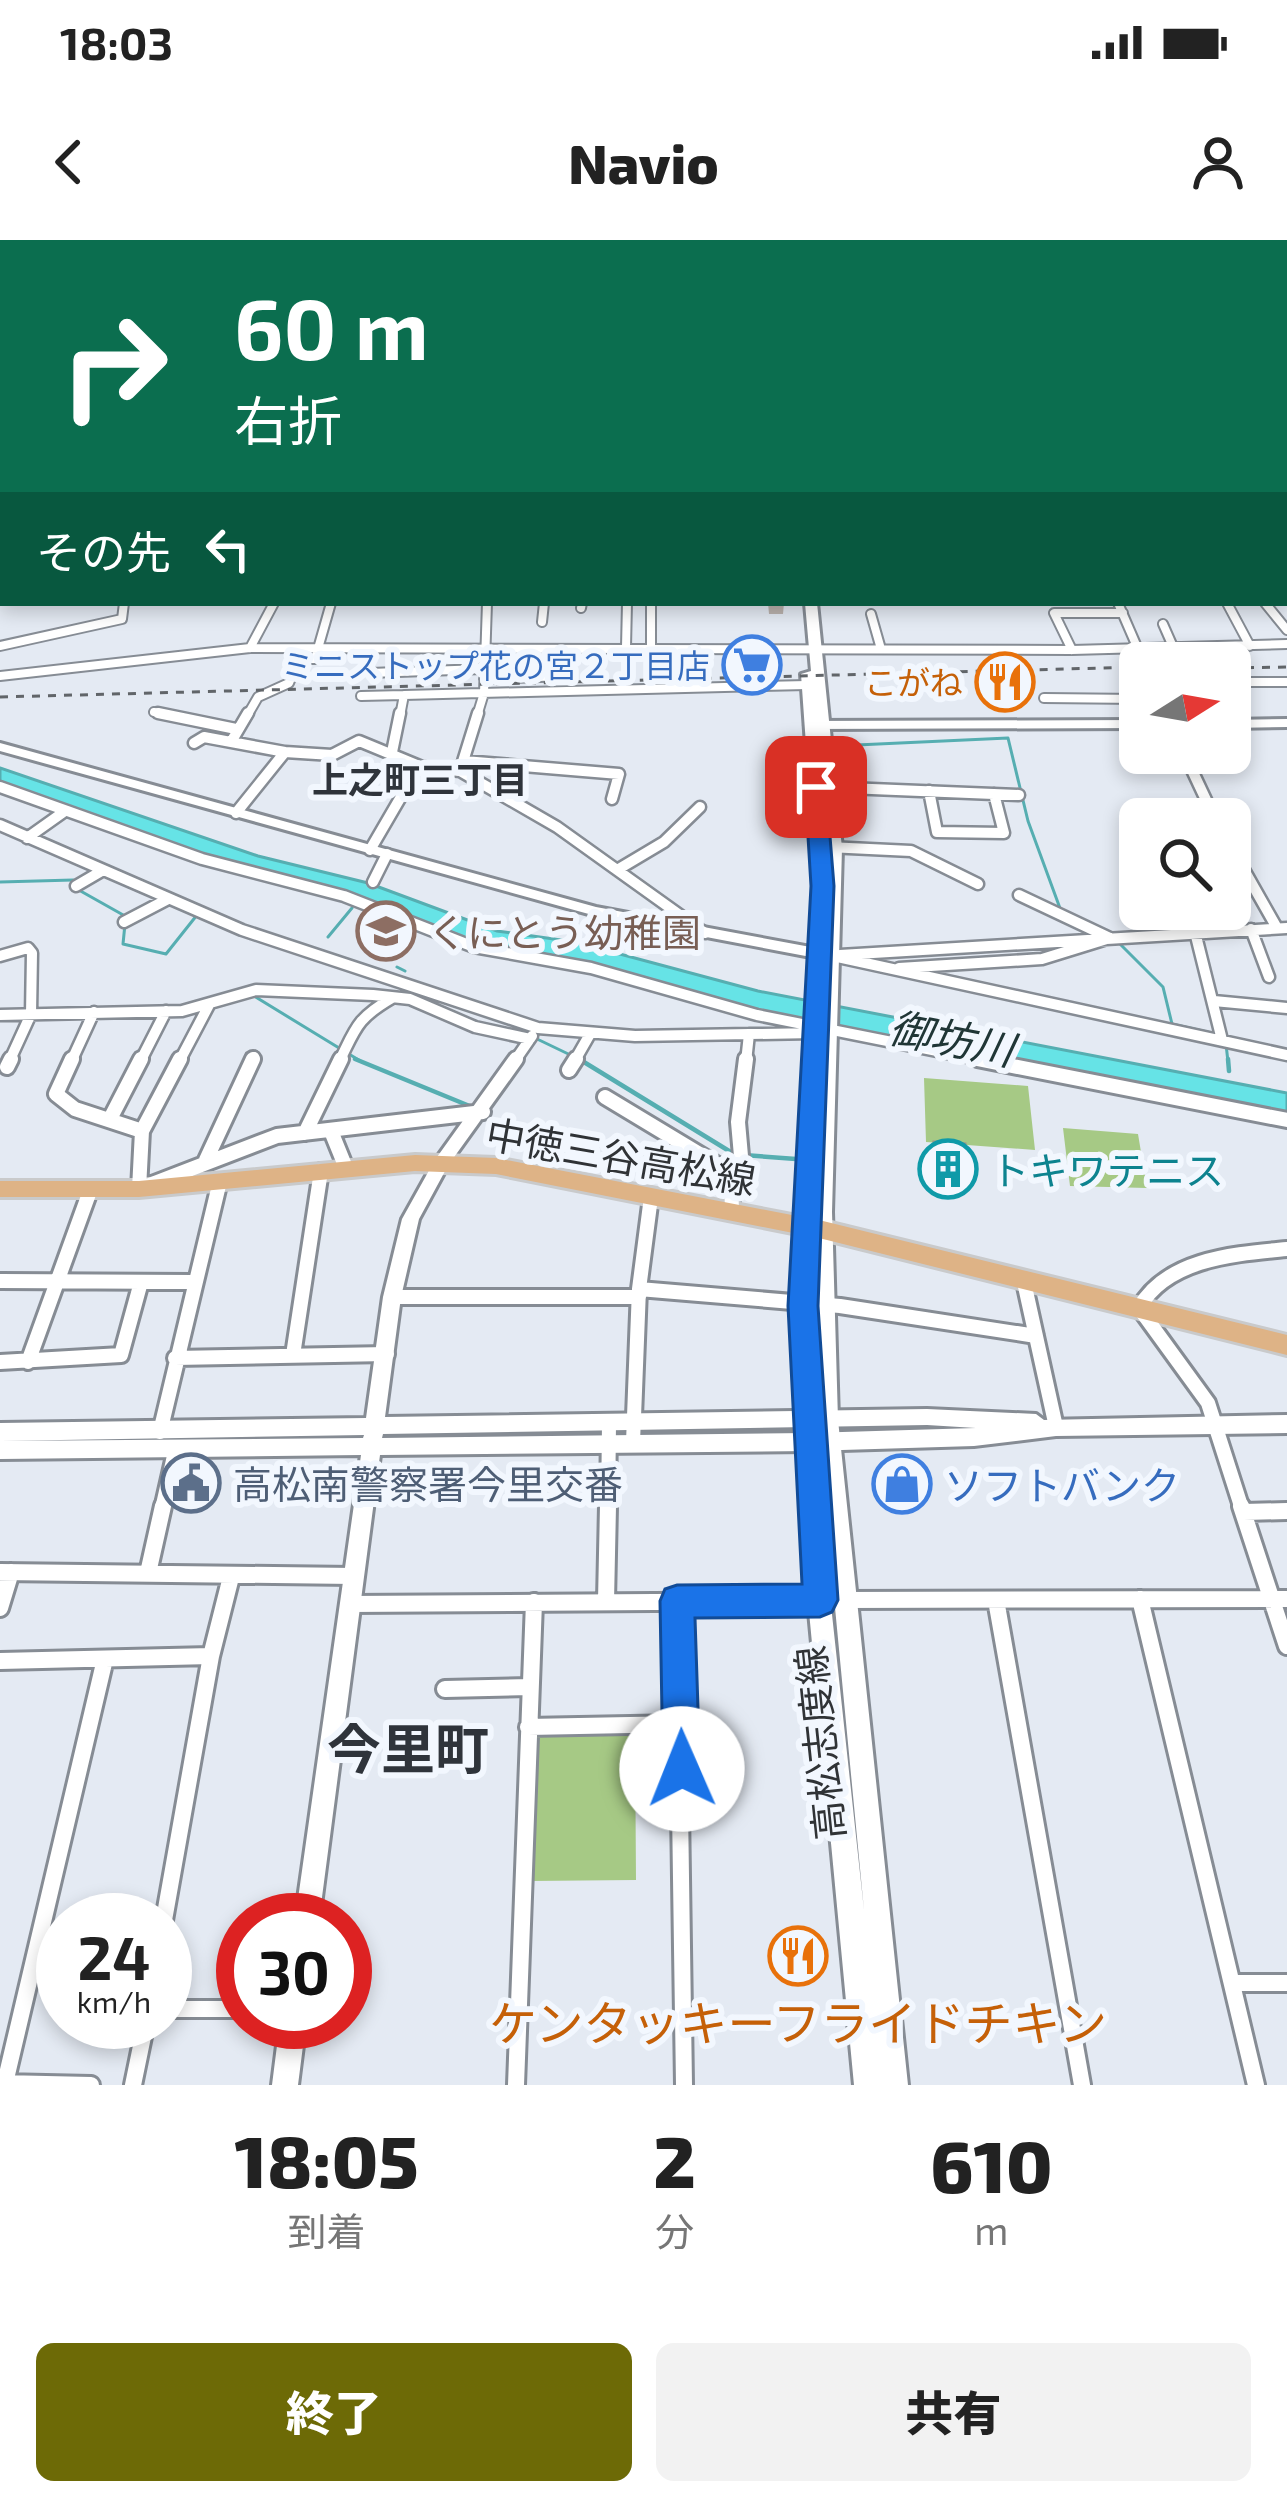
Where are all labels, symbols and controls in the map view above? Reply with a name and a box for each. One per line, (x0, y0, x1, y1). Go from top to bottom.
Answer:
text: 18:03 (60, 15, 173, 69)
icon: back (36, 129, 102, 195)
icon: person (1185, 129, 1251, 195)
text: Navio (568, 130, 719, 195)
text: 60 m (234, 276, 429, 377)
icon: right (36, 288, 192, 444)
text: 右折 (234, 387, 342, 452)
icon: left (195, 516, 261, 582)
text: その先 (36, 524, 171, 578)
supermarket icon: ミニストップ花の宮２丁目店 (721, 634, 783, 696)
north arrow (1119, 642, 1251, 774)
map controls (1119, 642, 1251, 930)
place label: ミニストップ花の宮２丁目店 (281, 645, 710, 685)
restaurant icon: こがね (974, 651, 1036, 713)
place label: こがね (864, 662, 963, 702)
pin (765, 736, 867, 838)
icon: arrive (783, 754, 849, 820)
district label: 上之町三丁目 (312, 757, 528, 800)
button: search (1119, 798, 1251, 930)
school or university icon: くにとう幼稚園 (355, 900, 417, 962)
place label: くにとう幼稚園 (428, 908, 701, 955)
water label: 御坊川 (885, 1000, 1023, 1074)
street label: 中徳三谷高松線 (482, 1109, 760, 1203)
building icon: トキワテニス (917, 1138, 979, 1200)
place label: トキワテニス (990, 1146, 1224, 1193)
public building icon: 高松南警察署今里交番 (160, 1452, 222, 1514)
shop icon: ソフトバンク (871, 1453, 933, 1515)
place label: 高松南警察署今里交番 (233, 1460, 623, 1507)
place label: ソフトバンク (944, 1461, 1180, 1508)
street label: 高松志度線 (785, 1644, 853, 1842)
position arrow (619, 1706, 745, 1832)
district label: 今里町 (327, 1715, 489, 1780)
speed limit sign: 30 (216, 1893, 372, 2049)
text: 24 (77, 1920, 151, 1992)
restaurant icon: ケンタッキーフライドチキン (767, 1925, 829, 1987)
text: km/h (77, 1983, 151, 2019)
place label: ケンタッキーフライドチキン (489, 1993, 1107, 2051)
text: 18:05 (235, 2116, 419, 2202)
text: 2 (653, 2116, 696, 2202)
text: 610 (930, 2121, 1052, 2207)
text: m (974, 2206, 1008, 2253)
text: 到着 (288, 2207, 366, 2254)
text: 分 (655, 2207, 694, 2254)
button: 終了 (36, 2343, 632, 2481)
button: 共有 (656, 2343, 1251, 2481)

